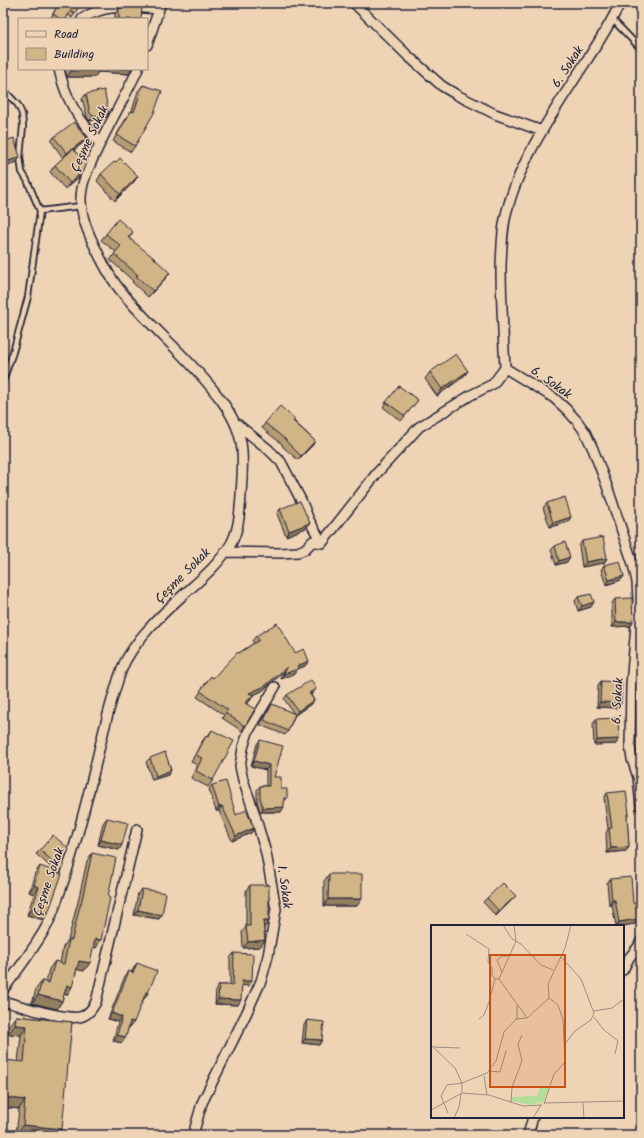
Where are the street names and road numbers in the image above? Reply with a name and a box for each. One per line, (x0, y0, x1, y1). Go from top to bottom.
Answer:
street label: 6. Sokak (547, 41, 590, 92)
street label: Çeşme Sokak (65, 101, 115, 176)
street label: 6. Sokak (526, 361, 577, 405)
street label: Çeşme Sokak (150, 543, 216, 609)
street label: 6. Sokak (606, 676, 630, 725)
street label: Çeşme Sokak (27, 844, 71, 919)
street label: 1. Sokak (271, 864, 298, 911)

